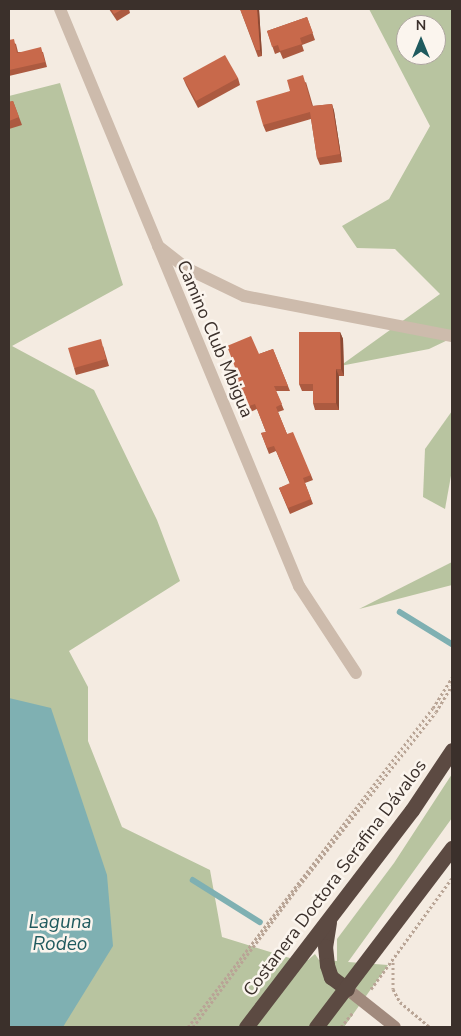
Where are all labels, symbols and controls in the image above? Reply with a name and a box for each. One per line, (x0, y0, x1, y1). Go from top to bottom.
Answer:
north arrow (396, 15, 446, 65)
text: N (416, 16, 426, 35)
street label: Camino Club Mbigua (172, 257, 258, 421)
street label: Costanera Doctora Serafina Dávalos (239, 755, 431, 1001)
water label: Laguna Rodeo (28, 912, 92, 956)

